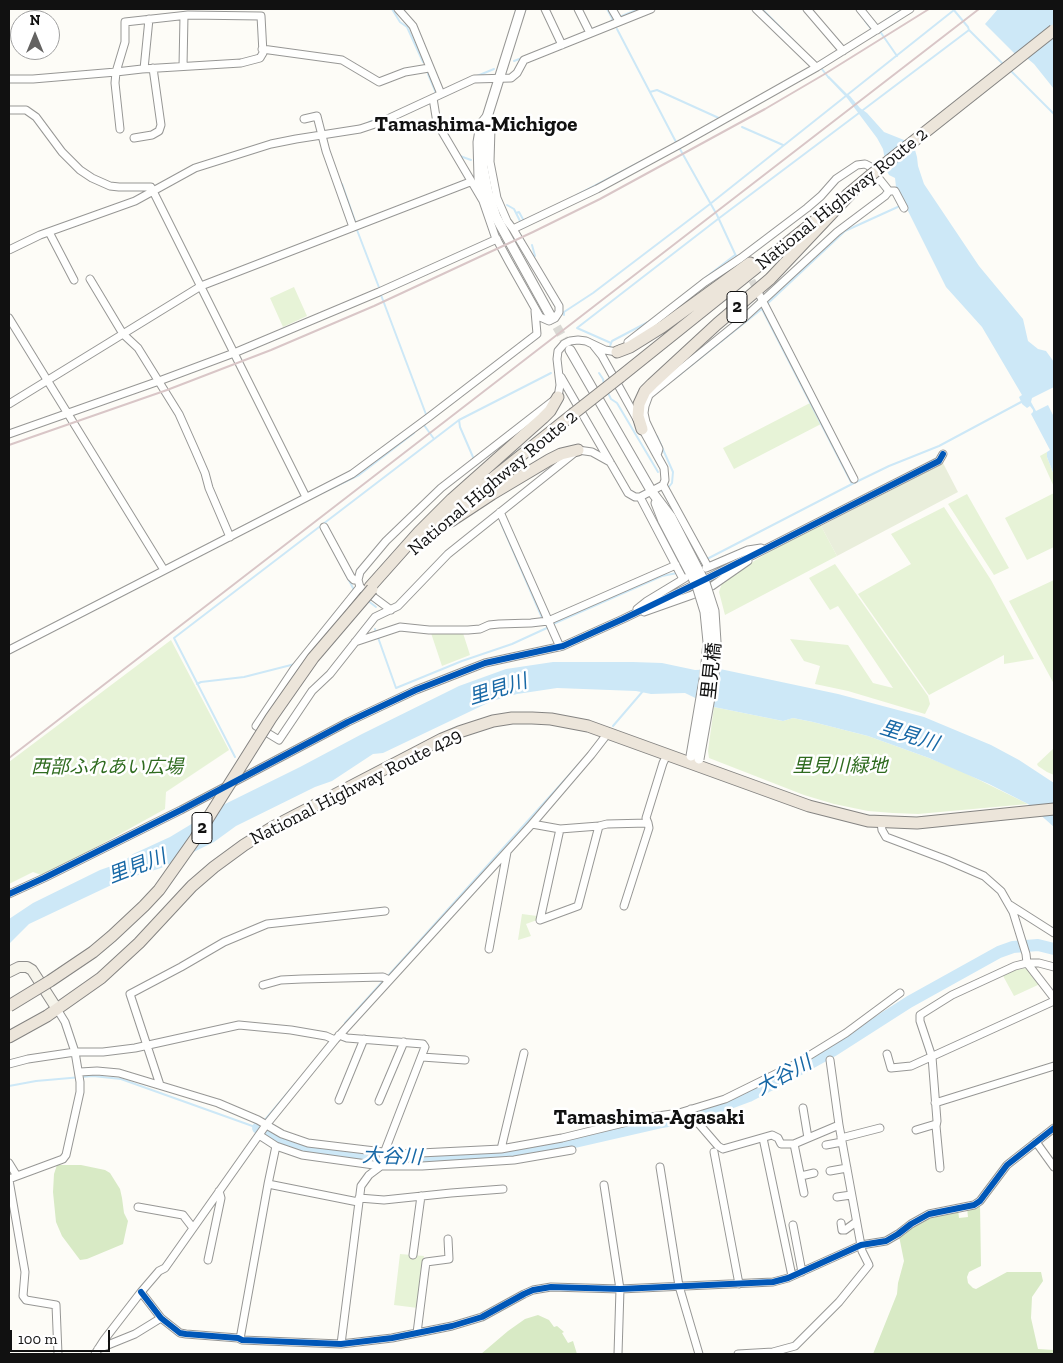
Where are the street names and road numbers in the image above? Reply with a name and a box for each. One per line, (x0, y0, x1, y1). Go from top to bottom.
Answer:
street label: National Highway Route 2 (752, 123, 932, 275)
road number: 2 (727, 292, 747, 322)
street label: National Highway Route 2 (404, 405, 582, 561)
street label: 里見橋 (698, 641, 726, 701)
street label: National Highway Route 429 (246, 724, 466, 850)
road number: 2 (192, 812, 212, 844)

